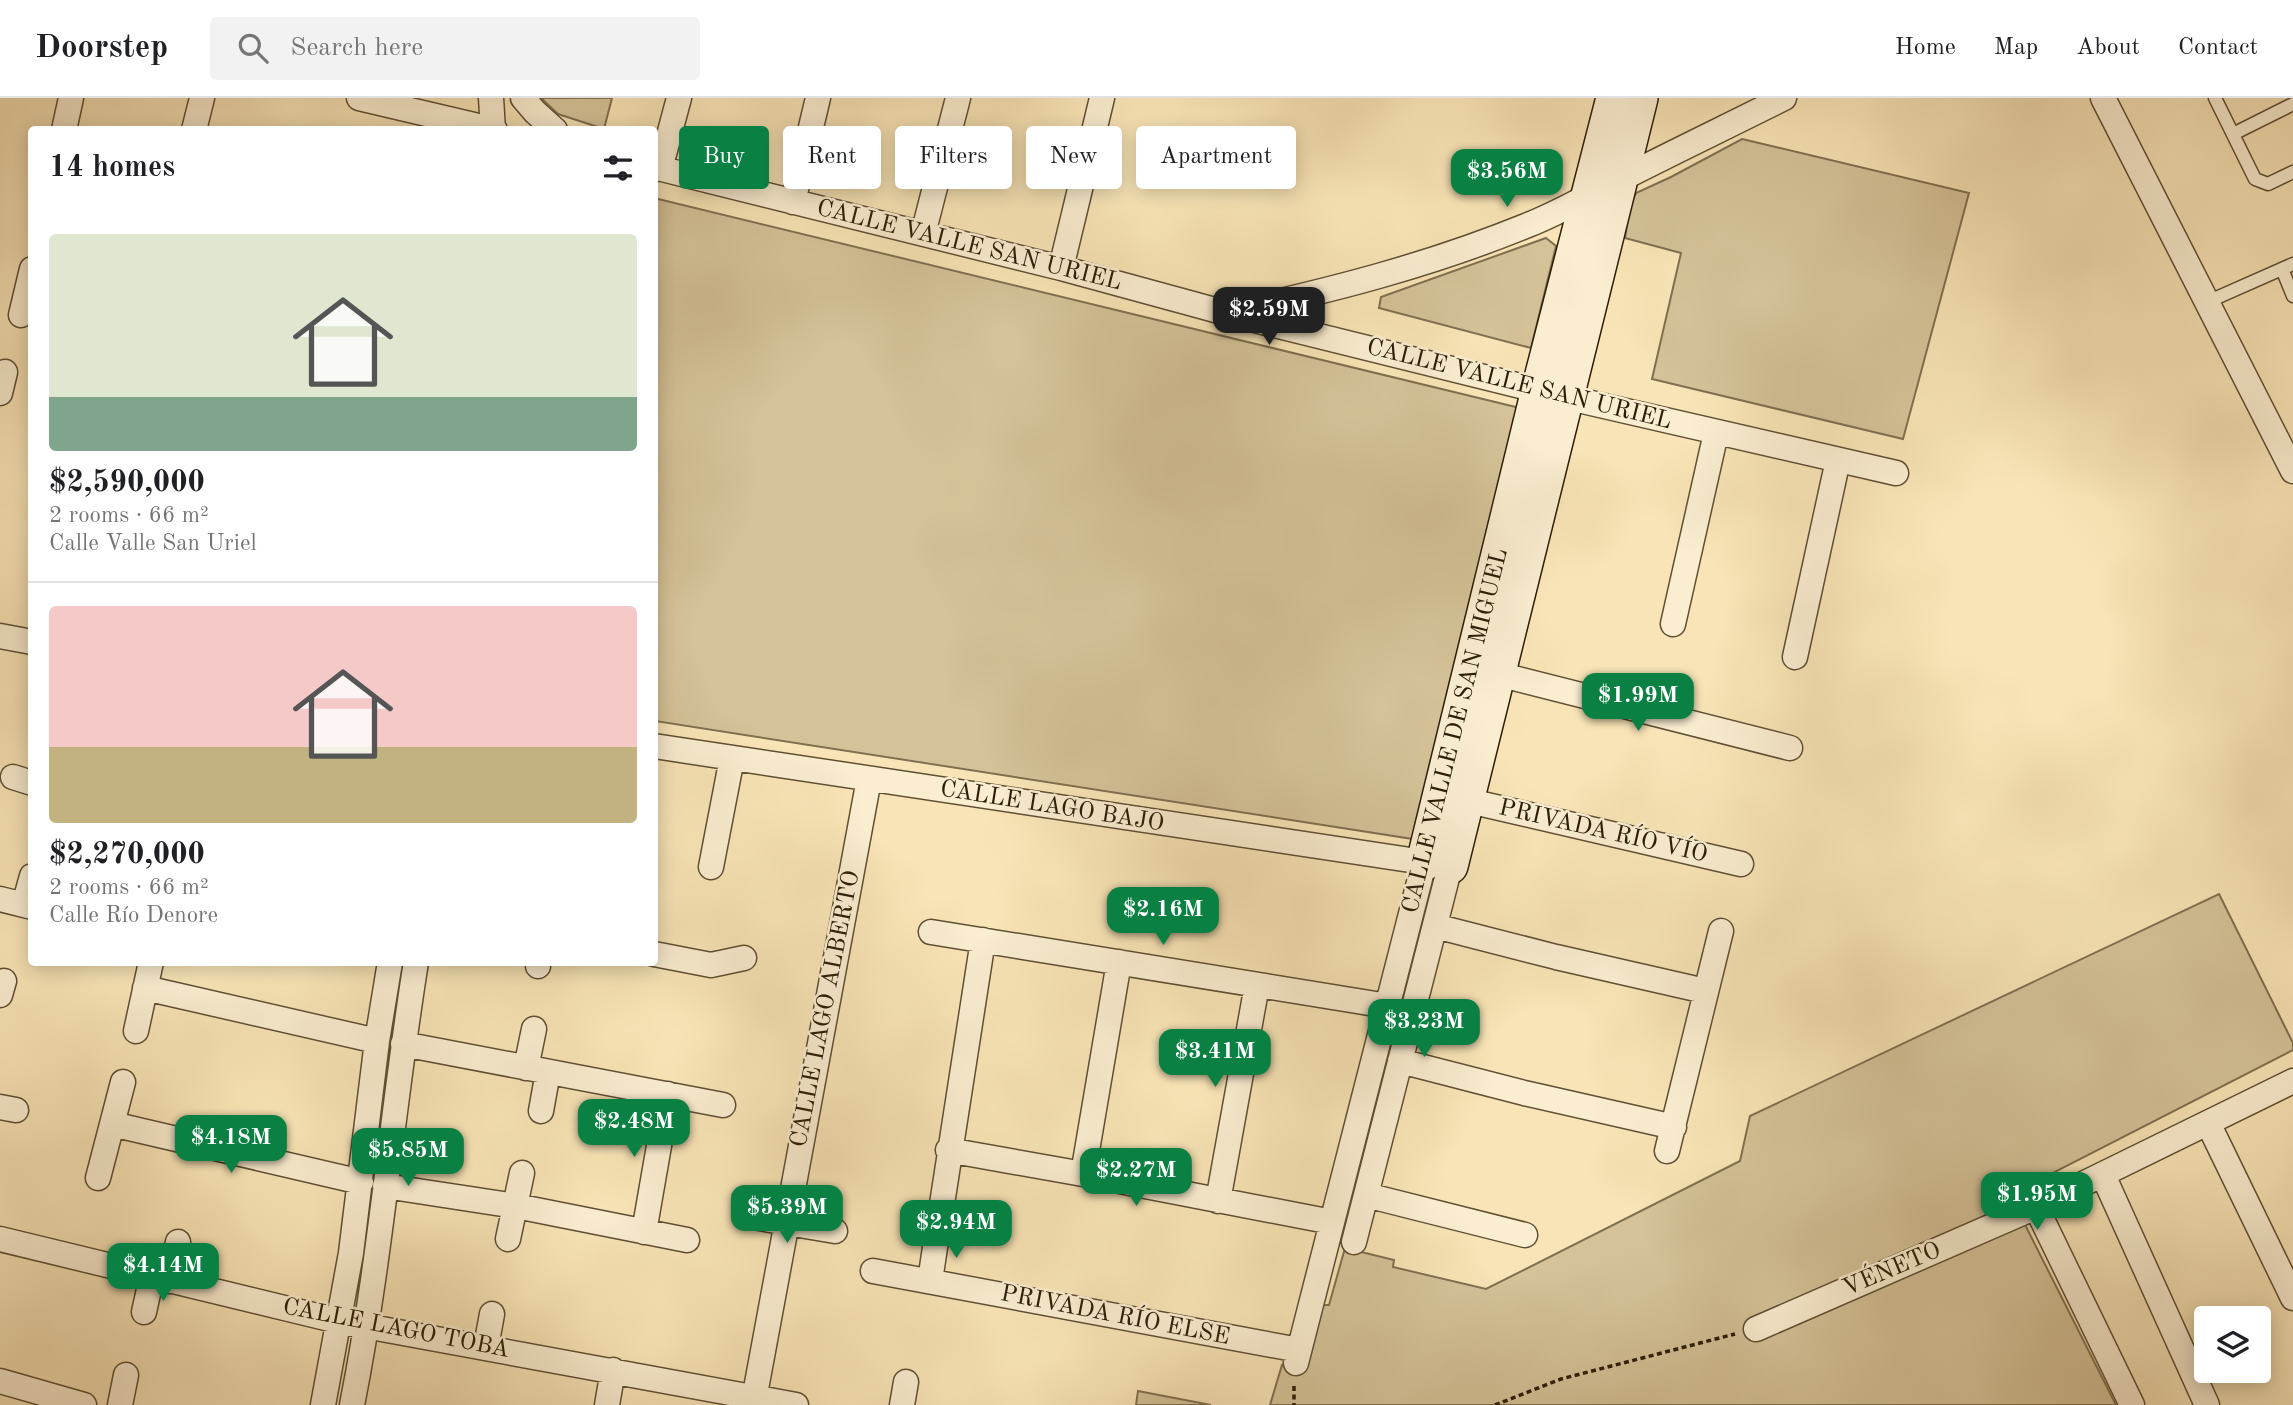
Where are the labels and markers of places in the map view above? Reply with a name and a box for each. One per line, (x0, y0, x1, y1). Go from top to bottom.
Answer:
pin: $3.56M (1450, 150, 1564, 209)
pin: $2.59M (1212, 288, 1326, 347)
pin: $1.99M (1581, 674, 1695, 733)
pin: $2.16M (1106, 888, 1220, 947)
pin: $3.23M (1367, 1000, 1481, 1059)
pin: $3.41M (1158, 1030, 1272, 1089)
pin: $2.48M (577, 1100, 691, 1159)
pin: $4.18M (174, 1116, 288, 1175)
pin: $5.85M (351, 1128, 465, 1188)
pin: $2.27M (1079, 1148, 1193, 1208)
pin: $1.95M (1980, 1172, 2094, 1232)
pin: $5.39M (730, 1186, 844, 1245)
pin: $2.94M (899, 1200, 1013, 1260)
pin: $4.14M (106, 1244, 220, 1303)

